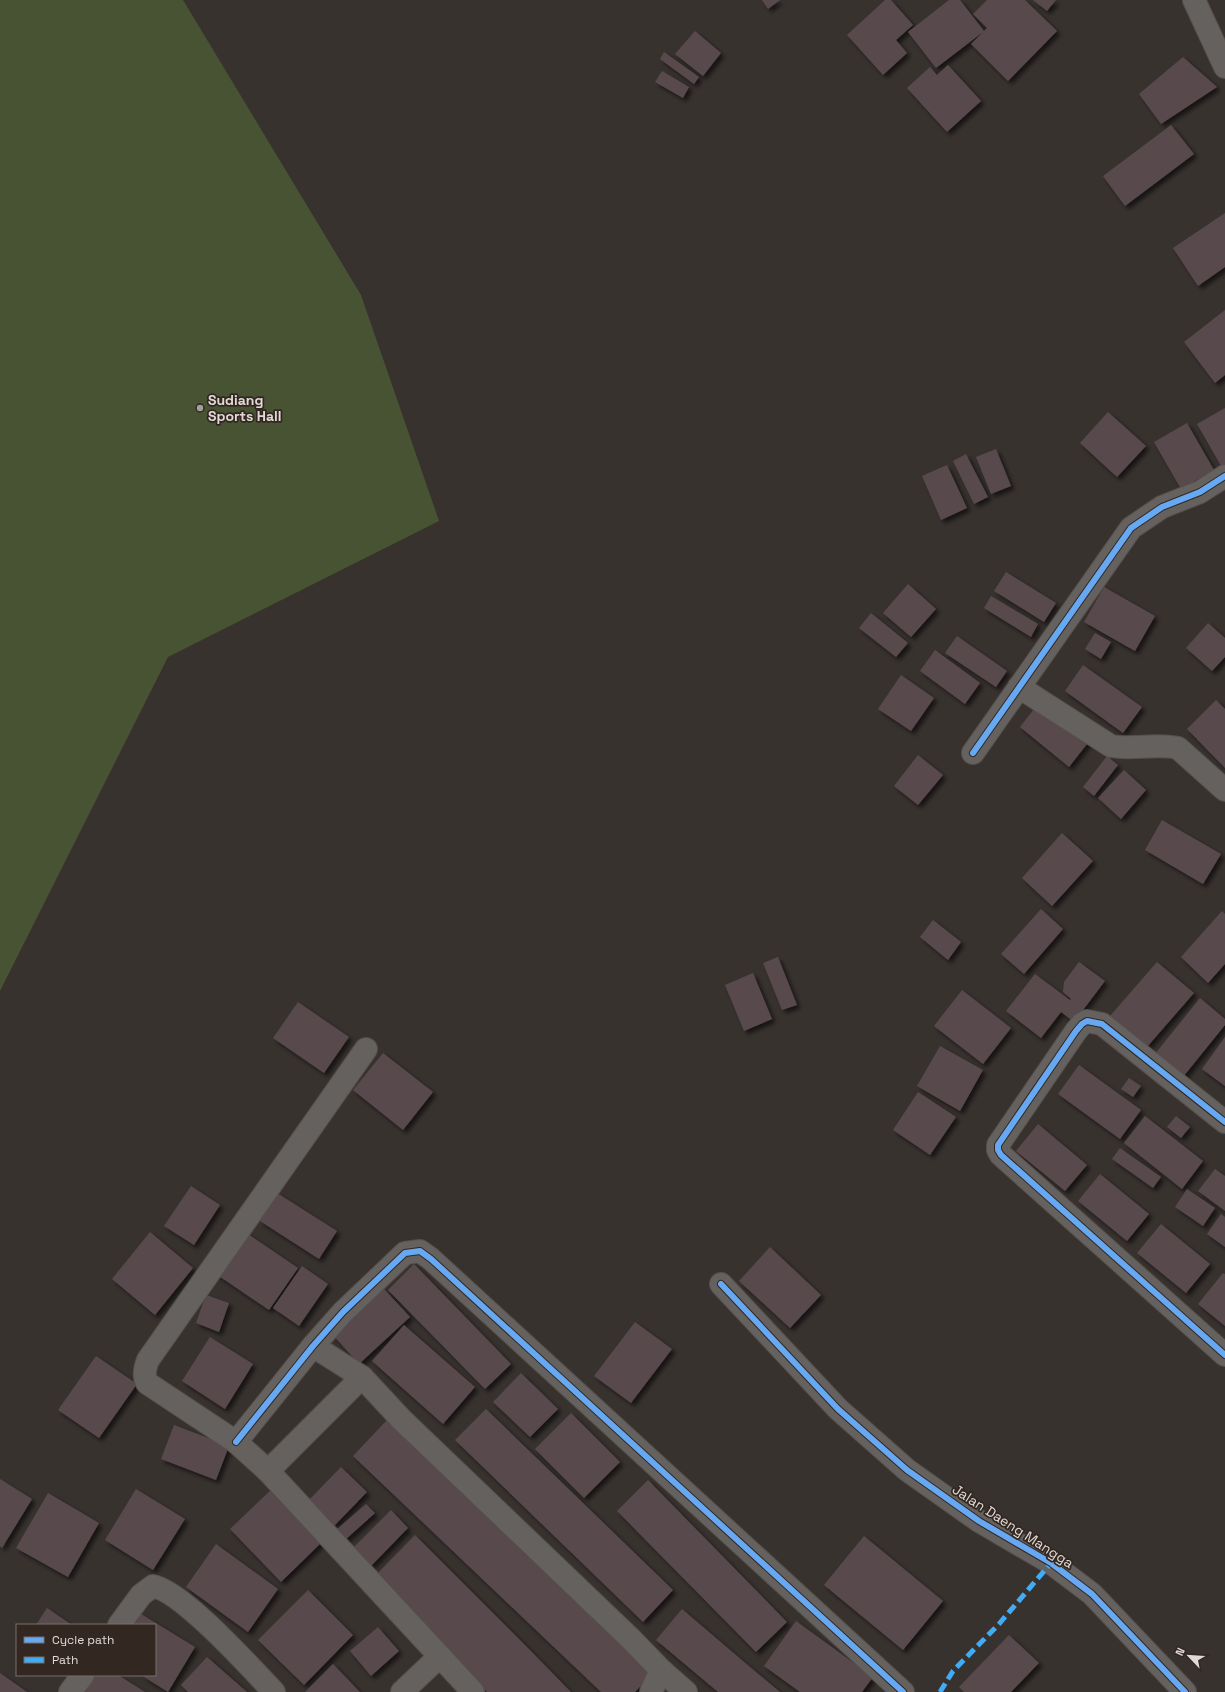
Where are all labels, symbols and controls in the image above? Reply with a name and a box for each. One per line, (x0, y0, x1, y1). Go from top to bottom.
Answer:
place label: Sudiang Sports Hall (208, 391, 282, 425)
marker: Sudiang Sports Hall (195, 403, 205, 413)
street label: Jalan Daeng Mangga (949, 1480, 1077, 1572)
legend (16, 1624, 156, 1676)
text: Cycle path (52, 1632, 114, 1648)
north arrow (1169, 1636, 1209, 1676)
text: N (1172, 1645, 1188, 1658)
text: Path (52, 1652, 78, 1668)

